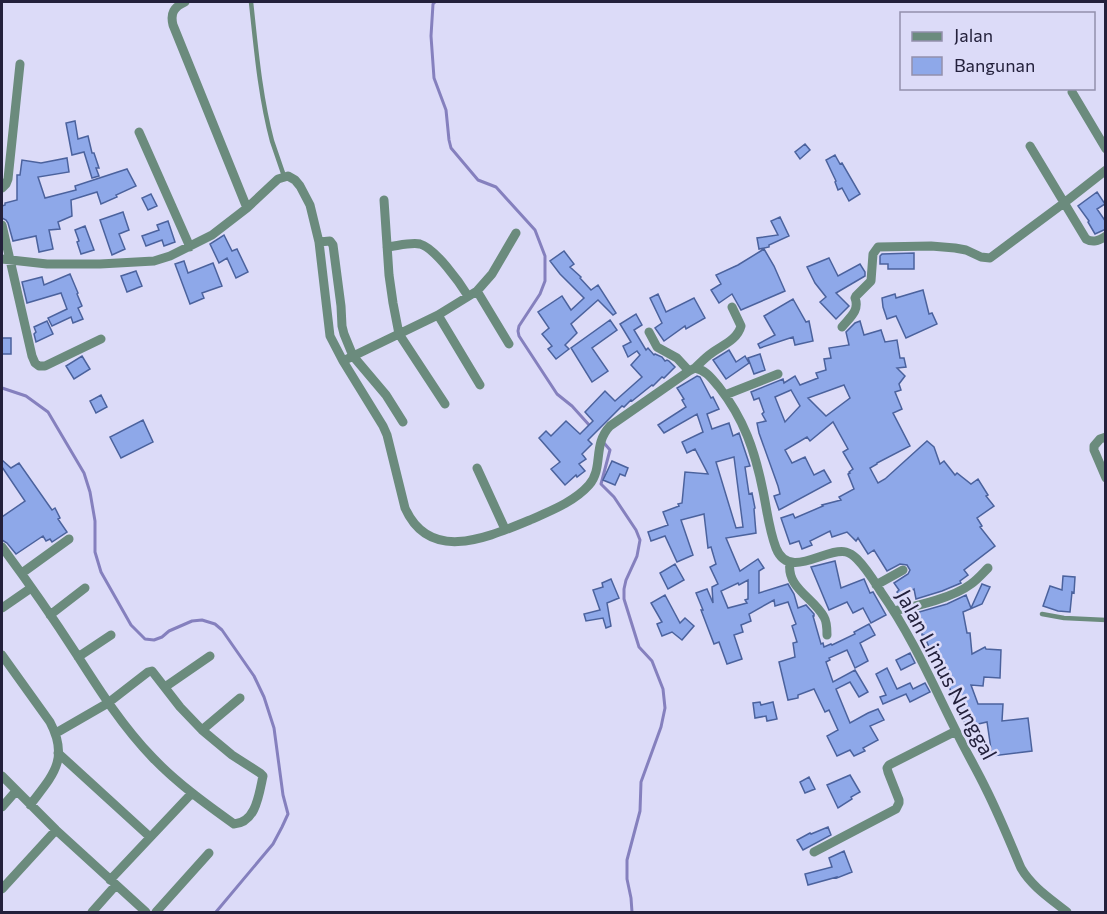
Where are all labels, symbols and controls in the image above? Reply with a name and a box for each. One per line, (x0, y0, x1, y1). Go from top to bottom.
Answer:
legend (900, 12, 1095, 90)
text: Jalan (954, 24, 993, 46)
text: Bangunan (954, 54, 1035, 76)
street label: Jalan Limus Nunggal (892, 585, 1003, 764)

